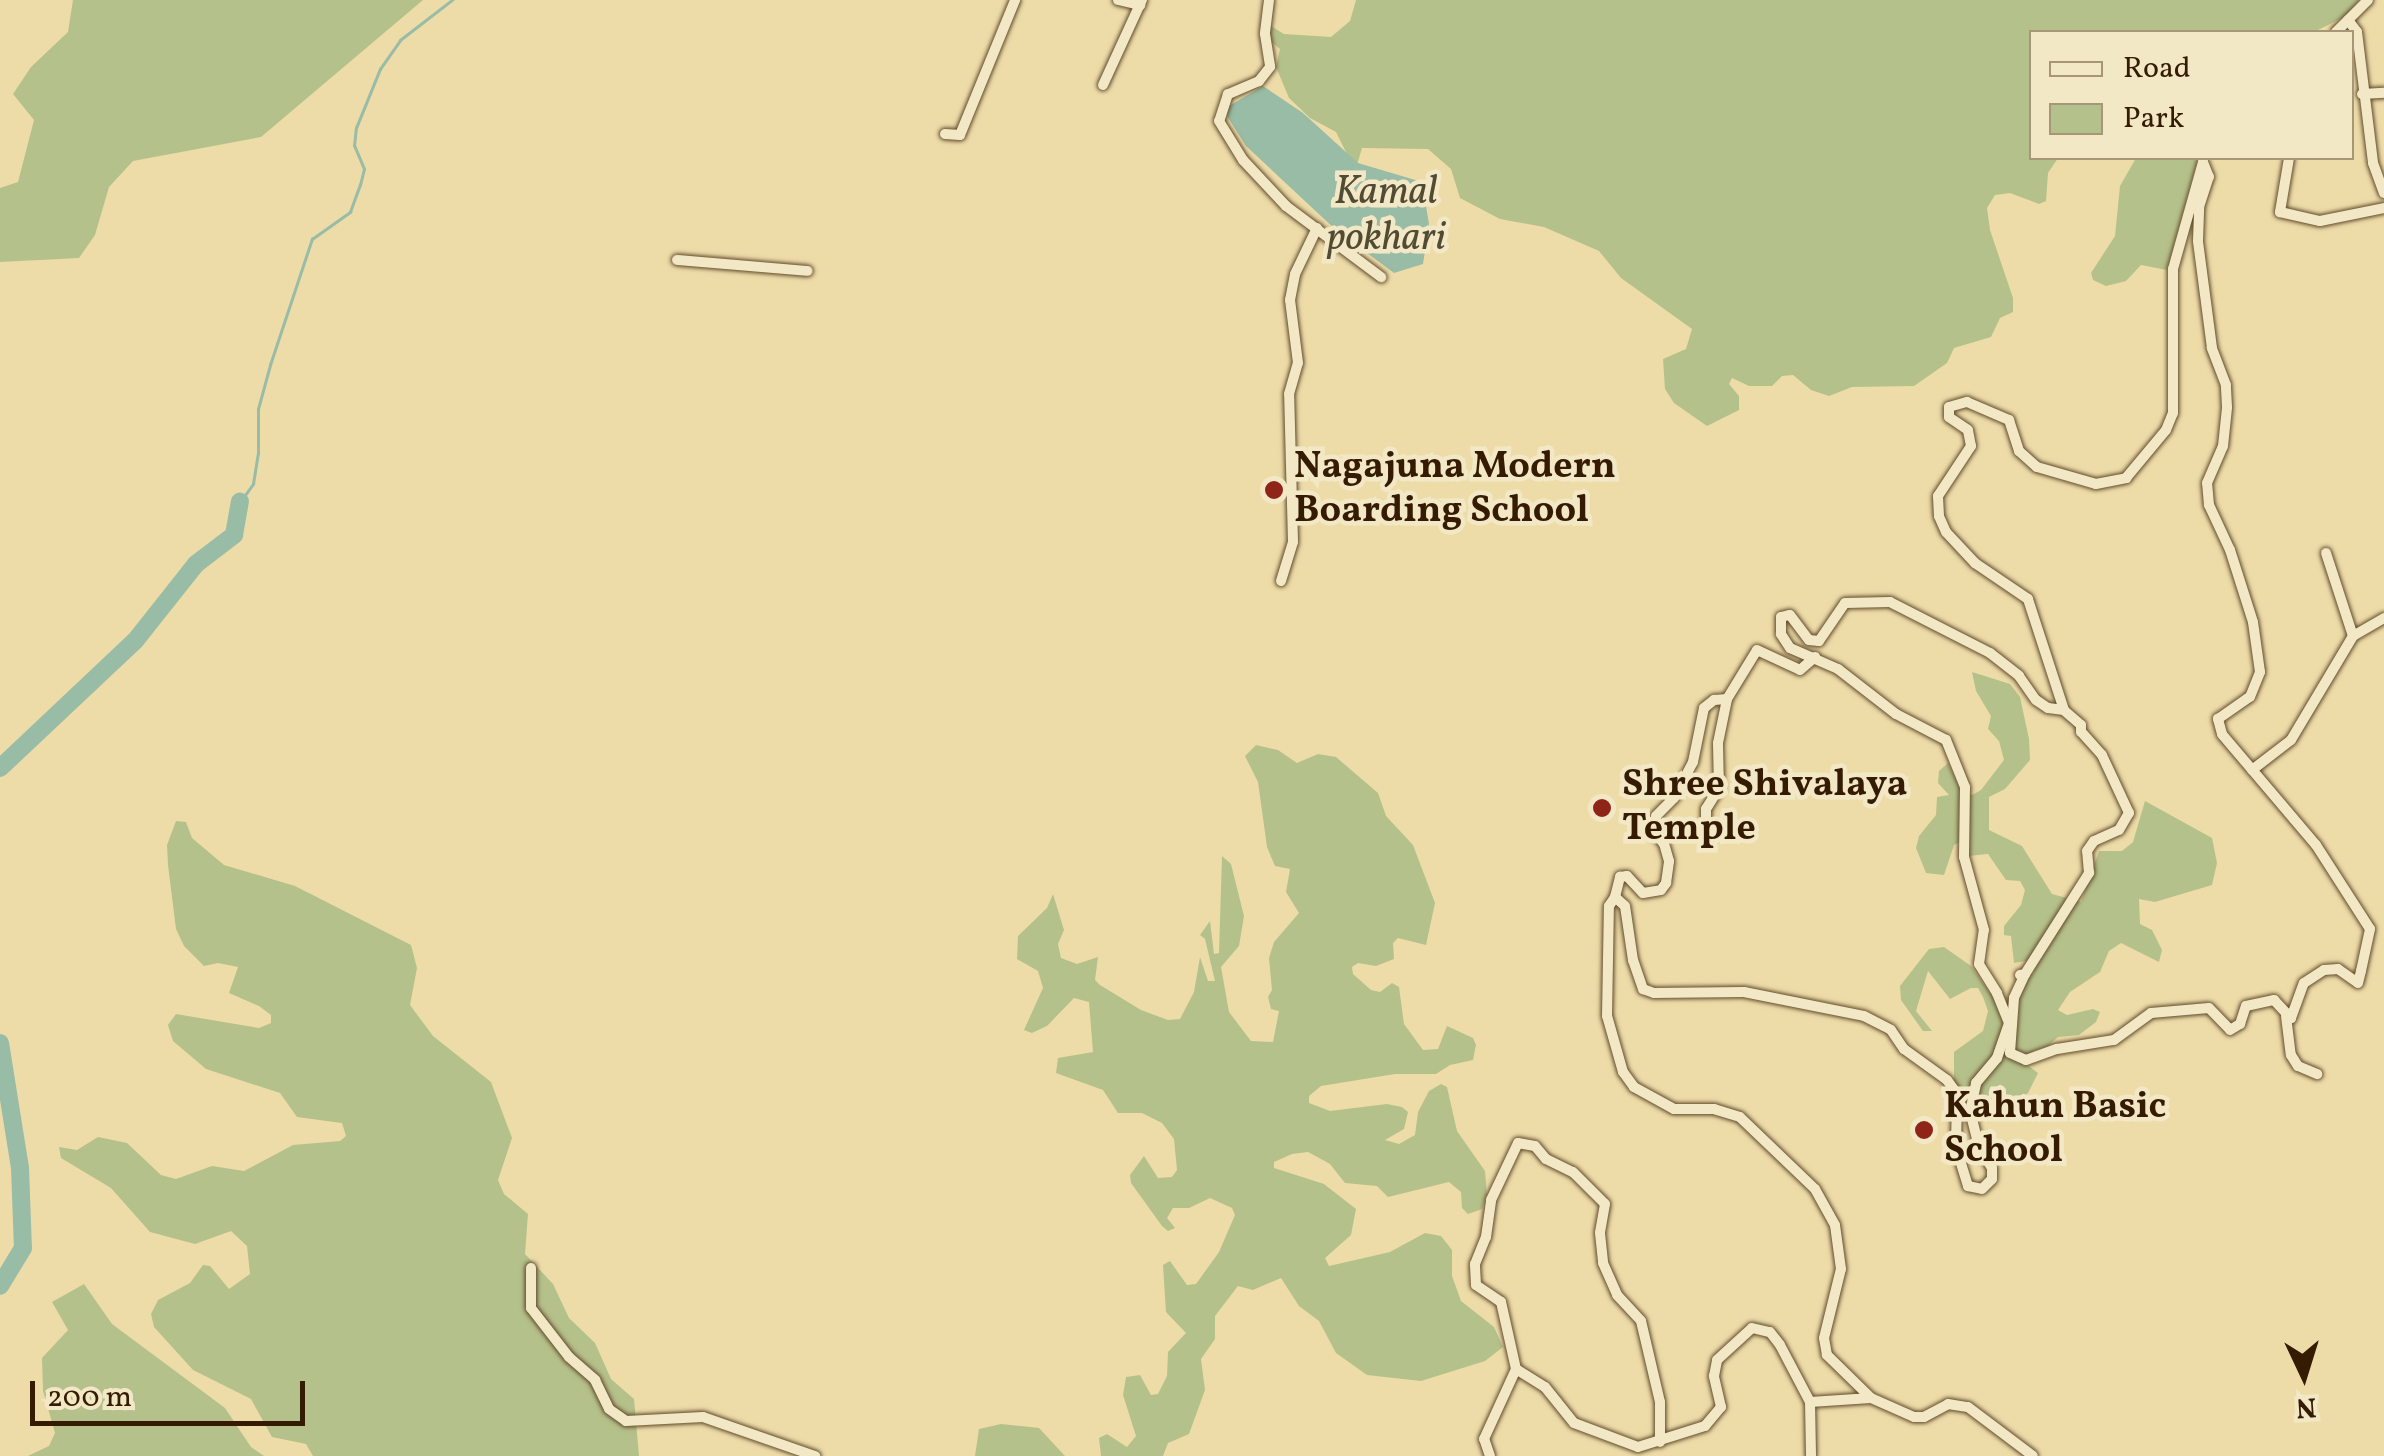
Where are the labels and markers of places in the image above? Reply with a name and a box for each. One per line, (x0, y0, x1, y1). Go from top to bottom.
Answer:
place label: Nagajuna Modern Boarding School (1294, 445, 1616, 534)
marker: Nagajuna Modern Boarding School (1263, 479, 1285, 501)
place label: Shree Shivalaya Temple (1622, 763, 1908, 852)
marker: Shree Shivalaya Temple (1591, 797, 1613, 819)
place label: Kahun Basic School (1944, 1085, 2166, 1174)
marker: Kahun Basic School (1913, 1119, 1935, 1141)

